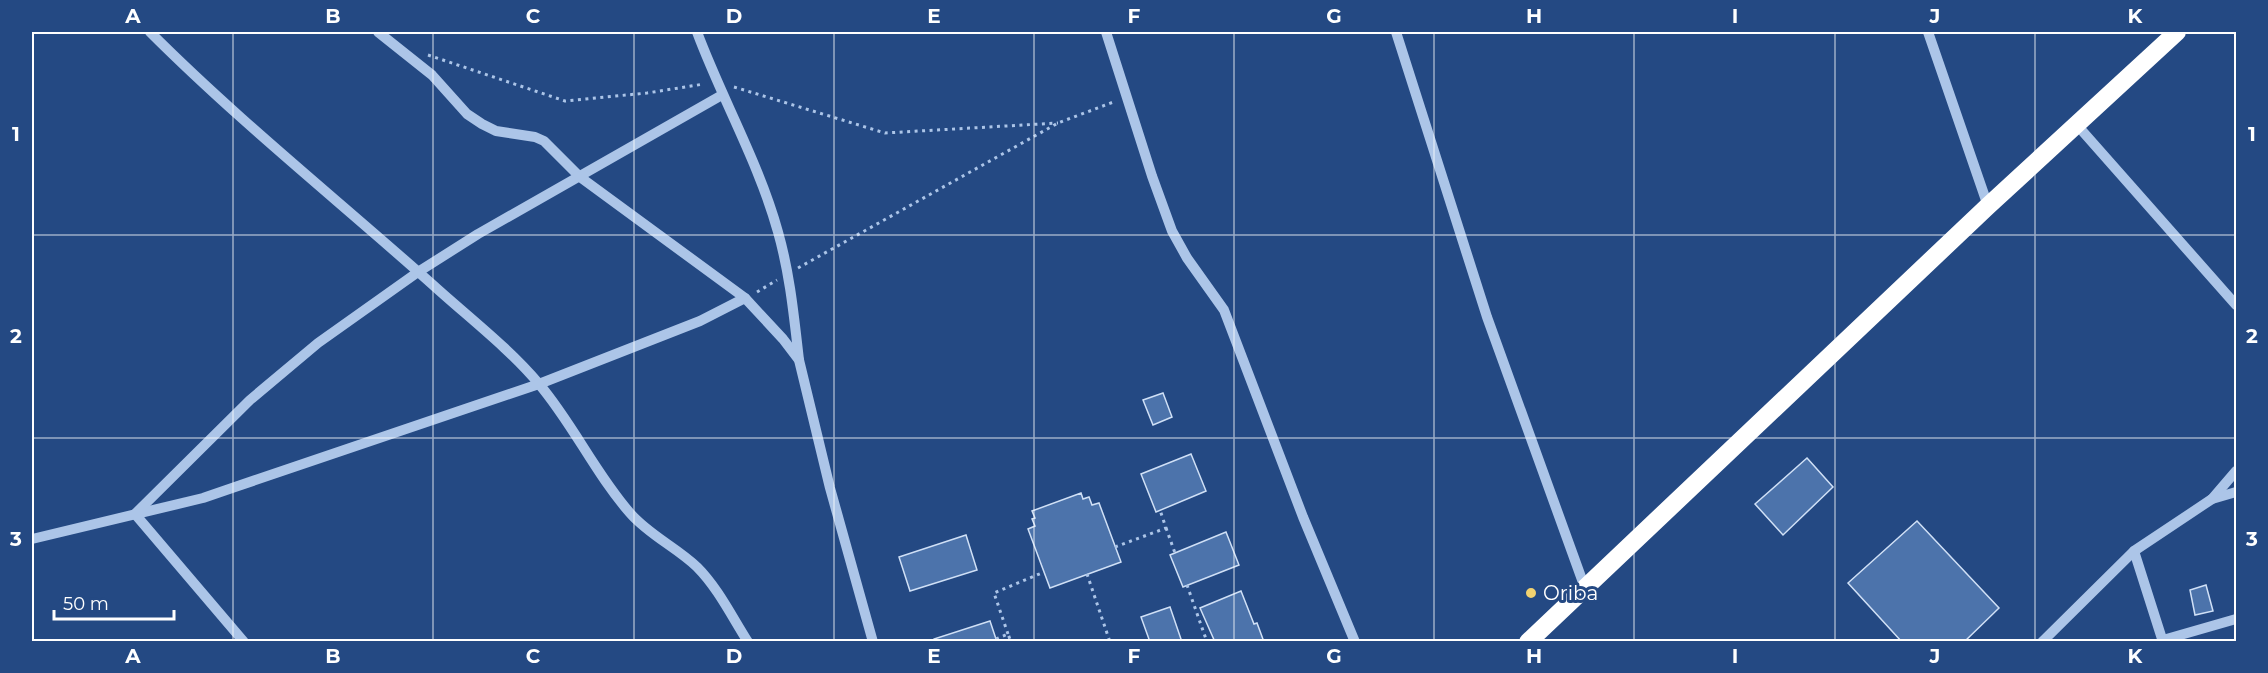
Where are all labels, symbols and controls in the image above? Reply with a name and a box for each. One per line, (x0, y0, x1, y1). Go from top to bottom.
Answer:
text: A (124, 4, 141, 28)
text: B (325, 4, 341, 28)
text: C (526, 4, 541, 28)
text: D (726, 4, 742, 28)
text: E (927, 4, 941, 28)
text: F (1128, 4, 1141, 28)
text: G (1326, 4, 1342, 28)
text: H (1526, 4, 1542, 28)
text: I (1732, 4, 1738, 28)
text: J (1929, 4, 1940, 28)
text: K (2128, 4, 2144, 28)
text: 1 (12, 122, 20, 146)
text: 1 (2248, 122, 2256, 146)
text: 2 (10, 324, 22, 348)
text: 2 (2246, 324, 2258, 348)
text: 3 (9, 527, 22, 551)
text: 3 (2245, 527, 2258, 551)
place label: Oriba (1543, 581, 1598, 605)
scale bar (54, 583, 174, 621)
marker: Oriba (1524, 586, 1538, 600)
text: 50 m (63, 593, 109, 615)
text: A (124, 644, 141, 668)
text: B (325, 644, 341, 668)
text: C (526, 644, 541, 668)
text: D (726, 644, 742, 668)
text: E (927, 644, 941, 668)
text: F (1128, 644, 1141, 668)
text: G (1326, 644, 1342, 668)
text: H (1526, 644, 1542, 668)
text: I (1732, 644, 1738, 668)
text: J (1929, 644, 1940, 668)
text: K (2128, 644, 2144, 668)

